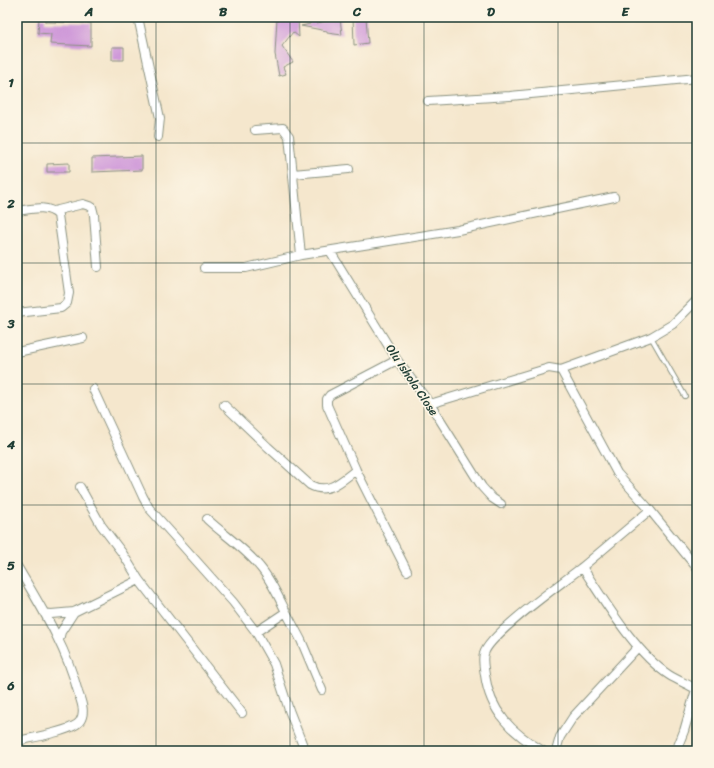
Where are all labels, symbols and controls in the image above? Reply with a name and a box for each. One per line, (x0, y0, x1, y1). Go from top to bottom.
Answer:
text: A (84, 0, 93, 23)
text: B (219, 0, 228, 23)
text: C (352, 0, 362, 23)
text: D (487, 0, 495, 23)
text: E (621, 0, 630, 23)
text: 1 (8, 71, 14, 94)
text: 2 (6, 192, 15, 215)
text: 3 (6, 312, 15, 335)
street label: Olu Ishola Close (380, 339, 444, 421)
text: 4 (6, 433, 16, 456)
text: 5 (7, 554, 15, 577)
text: 6 (6, 674, 15, 697)

